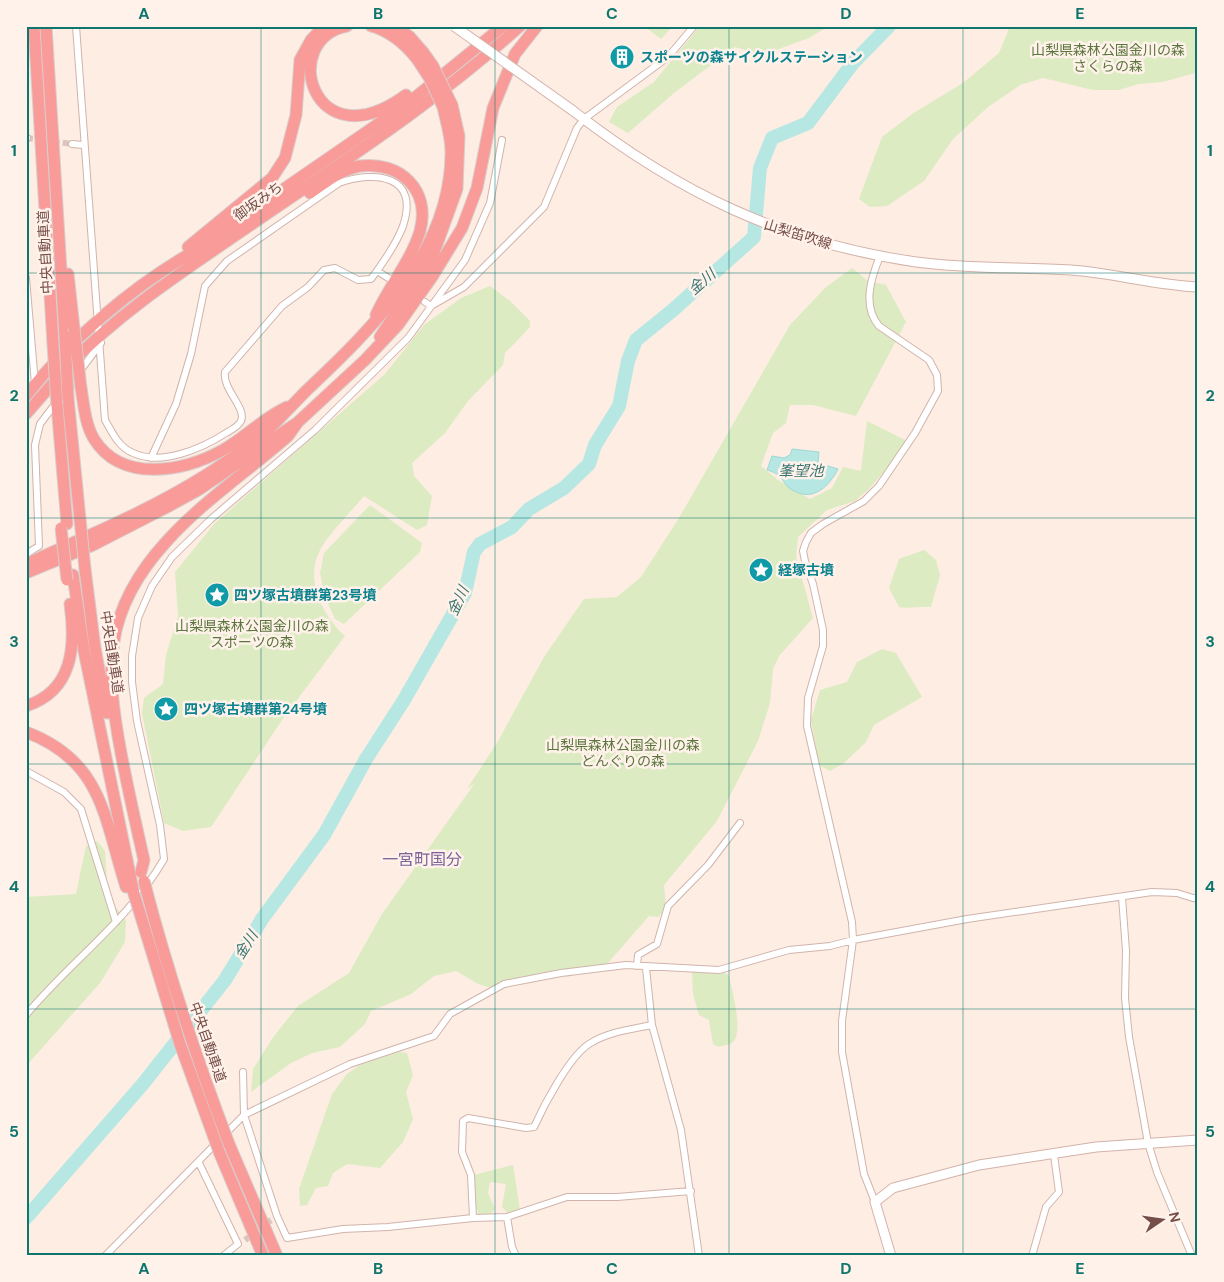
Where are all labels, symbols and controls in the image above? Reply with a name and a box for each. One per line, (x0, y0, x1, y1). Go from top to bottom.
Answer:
text: A (138, 3, 150, 24)
text: B (373, 3, 383, 24)
text: C (606, 3, 618, 24)
text: D (840, 3, 852, 24)
text: E (1075, 3, 1085, 24)
park label: 山梨県森林公園金川の森 さくらの森 (1031, 41, 1185, 75)
building icon: スポーツの森サイクルステーション (609, 44, 635, 70)
place label: スポーツの森サイクルステーション (640, 48, 863, 66)
text: 1 (11, 140, 17, 161)
text: 1 (1207, 140, 1213, 161)
street label: 御坂みち (230, 178, 286, 224)
street label: 中央自動車道 (34, 210, 56, 294)
street label: 山梨笛吹線 (762, 215, 834, 253)
water label: 金川 (684, 263, 721, 299)
text: 2 (9, 385, 19, 406)
text: 2 (1205, 385, 1215, 406)
water label: 峯望池 (778, 461, 825, 481)
place icon: 経塚古墳 (748, 557, 774, 583)
place label: 経塚古墳 (778, 561, 834, 579)
water label: 金川 (443, 581, 474, 619)
place icon: 四ツ塚古墳群第23号墳 (204, 582, 230, 608)
place label: 四ツ塚古墳群第23号墳 (234, 586, 377, 604)
street label: 中央自動車道 (97, 609, 127, 695)
park label: 山梨県森林公園金川の森 スポーツの森 (175, 617, 329, 651)
text: 3 (9, 631, 19, 652)
text: 3 (1205, 631, 1215, 652)
place icon: 四ツ塚古墳群第24号墳 (153, 696, 179, 722)
place label: 四ツ塚古墳群第24号墳 (184, 700, 327, 718)
park label: 山梨県森林公園金川の森 どんぐりの森 (546, 736, 700, 770)
district label: 一宮町国分 (382, 849, 462, 870)
text: 4 (9, 876, 19, 897)
text: 4 (1205, 876, 1215, 897)
water label: 金川 (230, 925, 263, 963)
street label: 中央自動車道 (186, 999, 230, 1085)
text: 5 (9, 1121, 19, 1142)
text: 5 (1205, 1121, 1215, 1142)
north arrow (1136, 1194, 1186, 1244)
text: N (1165, 1210, 1185, 1224)
text: A (138, 1258, 150, 1279)
text: B (373, 1258, 383, 1279)
text: C (606, 1258, 618, 1279)
text: D (840, 1258, 852, 1279)
text: E (1075, 1258, 1085, 1279)

